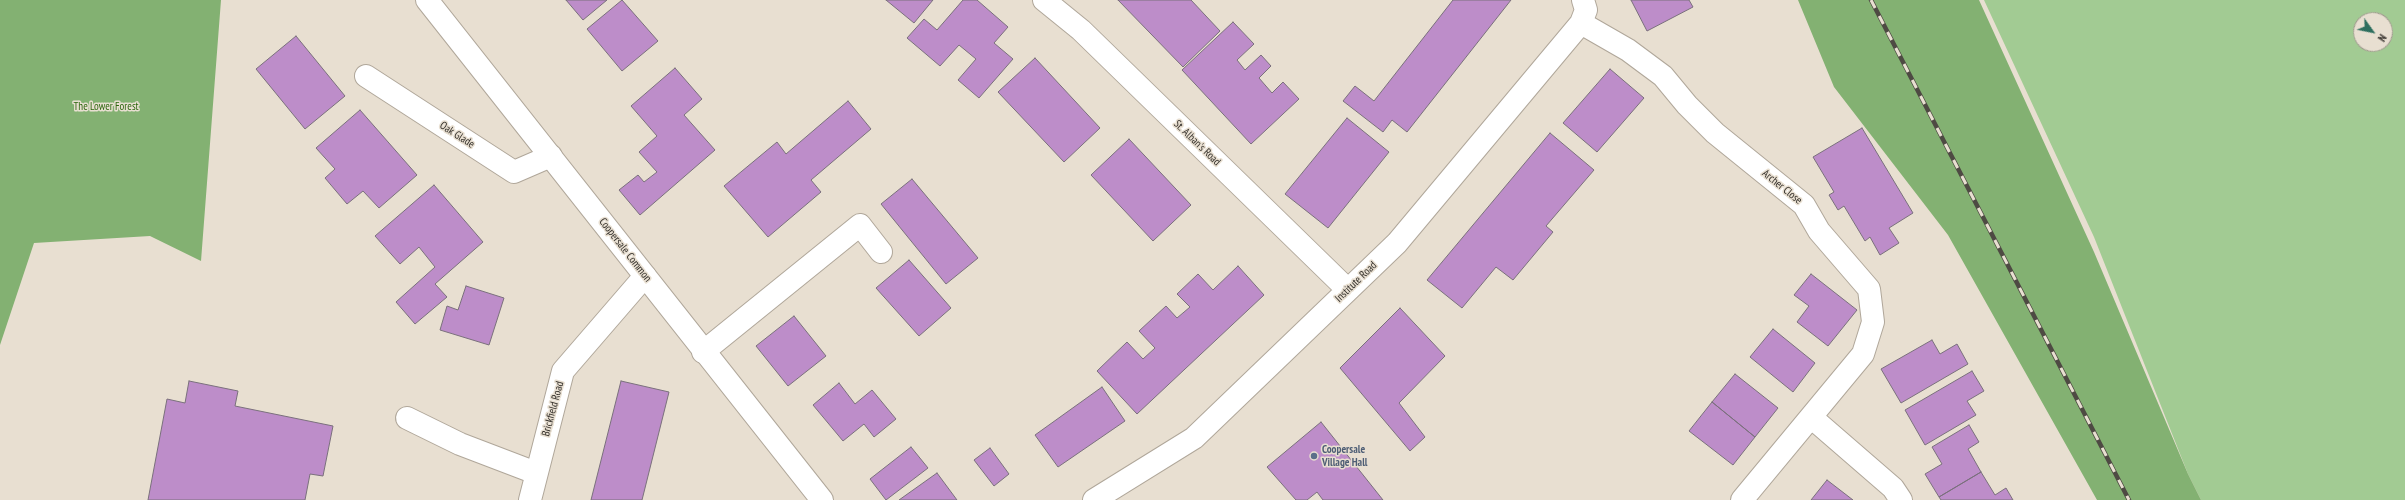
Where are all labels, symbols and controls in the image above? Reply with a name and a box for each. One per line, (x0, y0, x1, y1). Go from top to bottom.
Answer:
north arrow (2353, 12, 2393, 52)
text: N (2375, 32, 2390, 44)
park label: The Lower Forest (73, 100, 139, 114)
street label: St. Alban's Road (1171, 117, 1223, 169)
street label: Oak Glade (437, 119, 477, 151)
street label: Archer Close (1759, 167, 1805, 207)
street label: Coopersale Common (596, 215, 654, 285)
street label: Institute Road (1332, 259, 1380, 305)
street label: Brickfield Road (539, 380, 567, 438)
place label: Coopersale Village Hall (1322, 443, 1367, 469)
marker: Coopersale Village Hall (1309, 451, 1319, 461)

